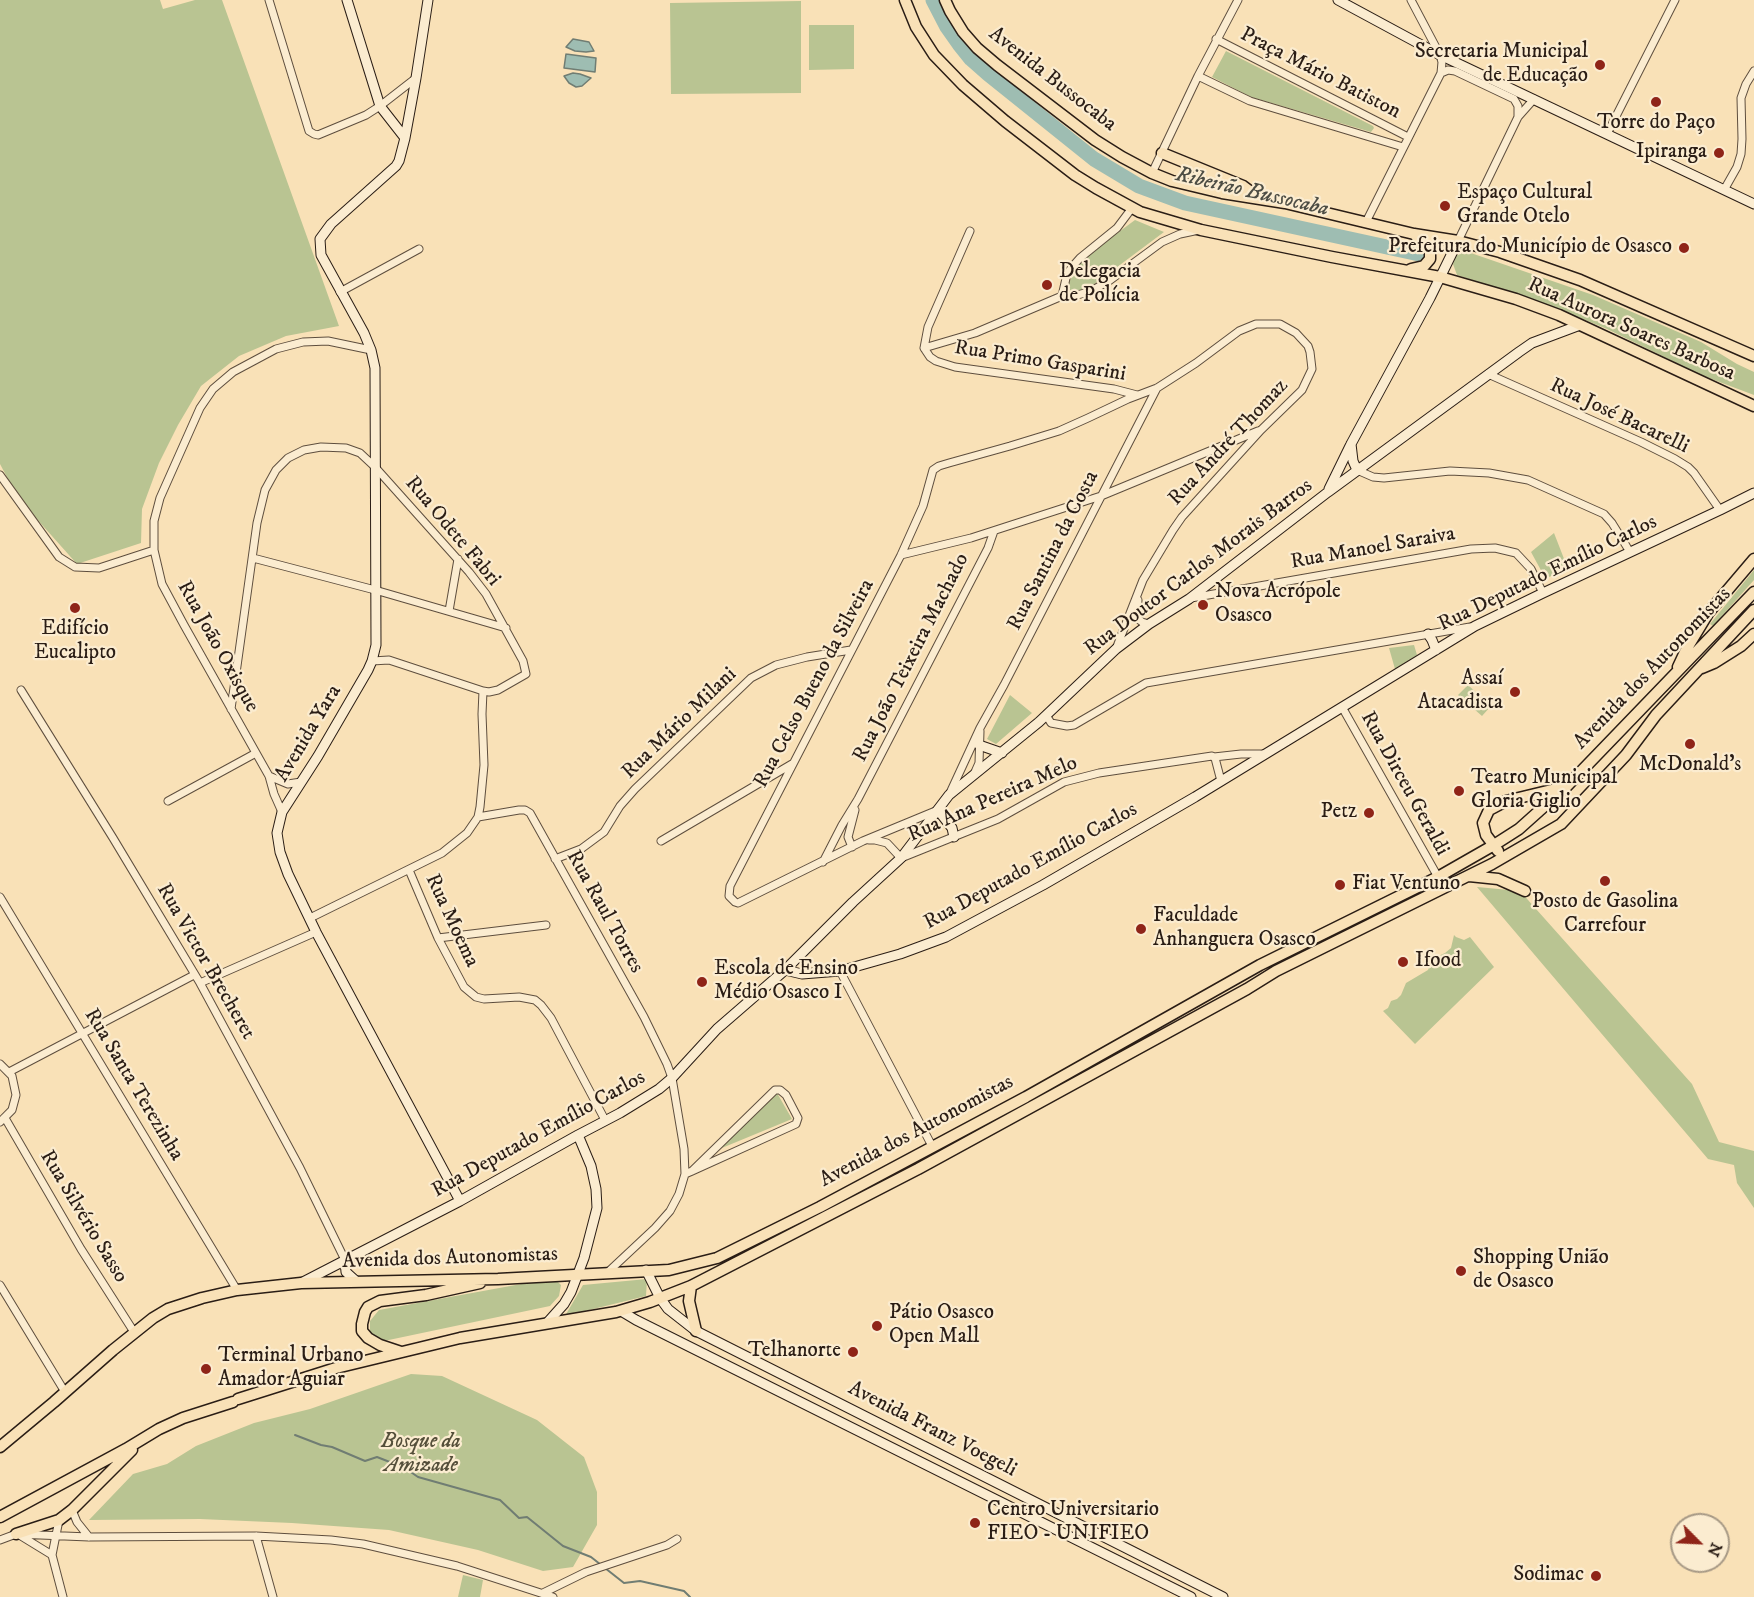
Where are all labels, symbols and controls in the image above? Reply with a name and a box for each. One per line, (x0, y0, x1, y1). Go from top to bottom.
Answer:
street label: Avenida Bussocaba (983, 22, 1121, 138)
street label: Praça Mário Batiston (1236, 23, 1404, 125)
place label: Secretaria Municipal de Educação (1415, 40, 1588, 90)
marker: Secretaria Municipal de Educação (1593, 58, 1607, 72)
marker: Torre do Paço (1649, 95, 1663, 109)
place label: Torre do Paço (1597, 111, 1715, 137)
place label: Ipiranga (1636, 140, 1707, 166)
marker: Ipiranga (1712, 146, 1726, 160)
water label: Ribeirão Bussocaba (1173, 163, 1331, 223)
place label: Espaço Cultural Grande Otelo (1457, 181, 1592, 231)
marker: Espaço Cultural Grande Otelo (1438, 199, 1452, 213)
place label: Prefeitura do Município de Osasco (1388, 235, 1672, 261)
marker: Prefeitura do Município de Osasco (1677, 241, 1691, 255)
place label: Delegacia de Polícia (1059, 260, 1141, 310)
street label: Rua Aurora Soares Barbosa (1523, 273, 1739, 387)
marker: Delegacia de Polícia (1040, 278, 1054, 292)
street label: Rua Primo Gasparini (953, 336, 1127, 388)
street label: Rua André Thomaz (1164, 374, 1294, 512)
street label: Rua José Bacarelli (1545, 374, 1693, 460)
street label: Rua Santina da Costa (1003, 467, 1105, 635)
street label: Rua Odete Fabri (399, 472, 505, 592)
street label: Rua Doutor Carlos Morais Barros (1080, 474, 1318, 662)
street label: Rua Deputado Emílio Carlos (1435, 510, 1661, 638)
street label: Rua Manoel Saraiva (1289, 522, 1457, 576)
street label: Rua João Teixeira Machado (848, 550, 976, 766)
street label: Rua Celso Bueno da Silveira (749, 575, 881, 793)
street label: Rua João Oxisque (171, 577, 263, 717)
place label: Nova Acrópole Osasco (1215, 580, 1341, 630)
street label: Avenida dos Autonomistas (1569, 583, 1737, 755)
marker: Nova Acrópole Osasco (1196, 598, 1210, 612)
marker: Edifício Eucalipto (68, 601, 82, 615)
place label: Edifício Eucalipto (34, 617, 116, 667)
street label: Rua Mário Milani (617, 663, 743, 785)
place label: Assaí Atacadista (1417, 667, 1503, 717)
street label: Avenida Yara (270, 681, 348, 787)
marker: Assaí Atacadista (1508, 685, 1522, 699)
street label: Rua Dirceu Geraldi (1354, 707, 1454, 861)
marker: McDonald's (1683, 737, 1697, 751)
street label: Rua Ana Pereira Melo (904, 751, 1082, 849)
place label: McDonald's (1639, 753, 1741, 779)
place label: Teatro Municipal Gloria Giglio (1471, 766, 1617, 816)
marker: Teatro Municipal Gloria Giglio (1452, 784, 1466, 798)
street label: Rua Deputado Emílio Carlos (920, 798, 1142, 936)
place label: Petz (1321, 800, 1357, 826)
marker: Petz (1362, 806, 1376, 820)
street label: Rua Raul Torres (560, 846, 648, 978)
street label: Rua Moema (418, 870, 484, 972)
place label: Fiat Ventuno (1352, 872, 1460, 898)
marker: Posto de Gasolina Carrefour (1598, 874, 1612, 888)
marker: Fiat Ventuno (1333, 878, 1347, 892)
street label: Rua Victor Brecheret (150, 880, 260, 1044)
place label: Posto de Gasolina Carrefour (1532, 890, 1678, 940)
place label: Faculdade Anhanguera Osasco (1153, 904, 1316, 954)
marker: Faculdade Anhanguera Osasco (1134, 922, 1148, 936)
place label: Ifood (1415, 949, 1461, 975)
marker: Ifood (1396, 955, 1410, 969)
place label: Escola de Ensino Médio Osasco I (714, 957, 858, 1007)
marker: Escola de Ensino Médio Osasco I (695, 975, 709, 989)
street label: Rua Santa Terezinha (78, 1004, 188, 1166)
street label: Rua Deputado Emílio Carlos (428, 1066, 650, 1204)
street label: Avenida dos Autonomistas (816, 1070, 1018, 1194)
street label: Rua Silvério Sasso (34, 1146, 132, 1288)
street label: Avenida dos Autonomistas (342, 1243, 558, 1275)
place label: Shopping União de Osasco (1473, 1246, 1609, 1296)
marker: Shopping União de Osasco (1454, 1264, 1468, 1278)
place label: Pátio Osasco Open Mall (889, 1301, 994, 1351)
marker: Pátio Osasco Open Mall (870, 1319, 884, 1333)
place label: Telhanorte (748, 1339, 841, 1365)
place label: Terminal Urbano Amador Aguiar (218, 1344, 364, 1394)
marker: Telhanorte (846, 1345, 860, 1359)
marker: Terminal Urbano Amador Aguiar (199, 1362, 213, 1376)
street label: Avenida Franz Voegeli (843, 1377, 1021, 1483)
park label: Bosque da Amizade (381, 1430, 461, 1480)
place label: Centro Universitario FIEO - UNIFIEO (987, 1498, 1159, 1548)
north arrow (1670, 1513, 1730, 1573)
marker: Centro Universitario FIEO - UNIFIEO (968, 1516, 982, 1530)
text: N (1703, 1539, 1726, 1560)
place label: Sodimac (1513, 1563, 1584, 1589)
marker: Sodimac (1589, 1569, 1603, 1583)

